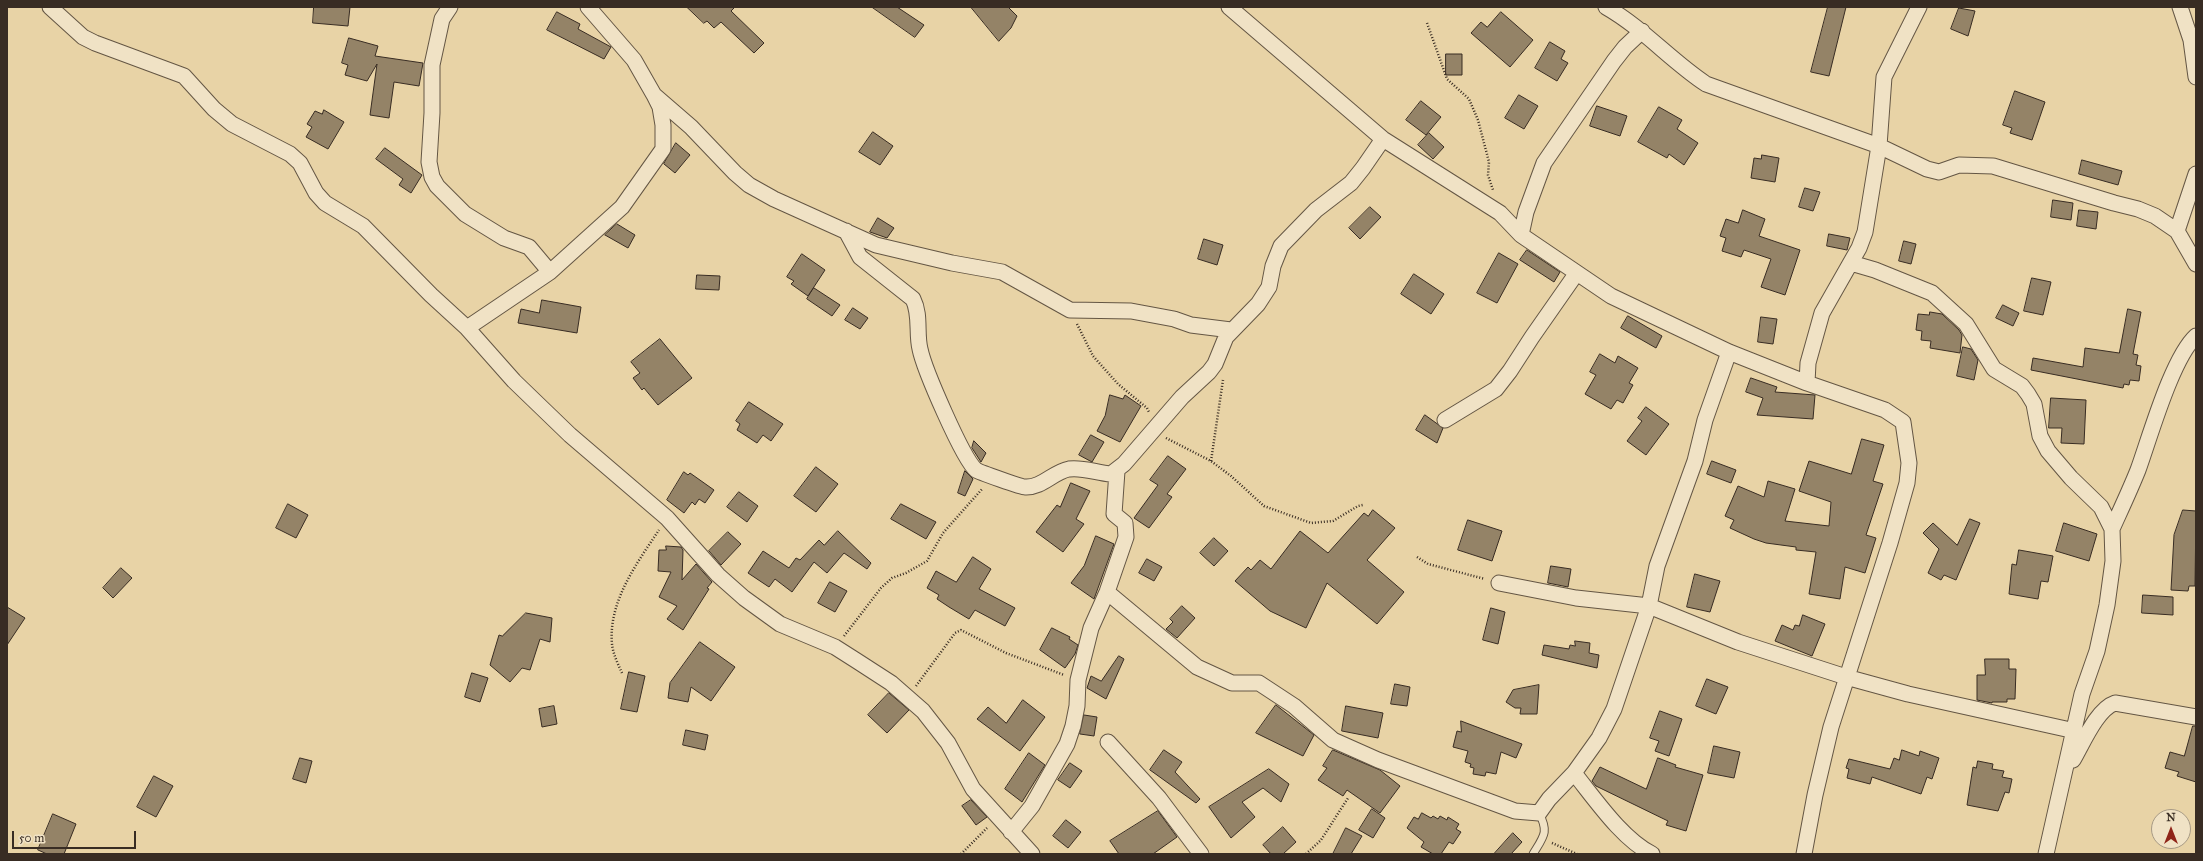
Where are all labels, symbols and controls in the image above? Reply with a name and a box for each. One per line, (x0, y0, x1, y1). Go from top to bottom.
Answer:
north arrow (2151, 809, 2191, 849)
text: N (2166, 811, 2176, 824)
scale bar (14, 823, 138, 849)
text: 50 m (19, 831, 44, 845)

